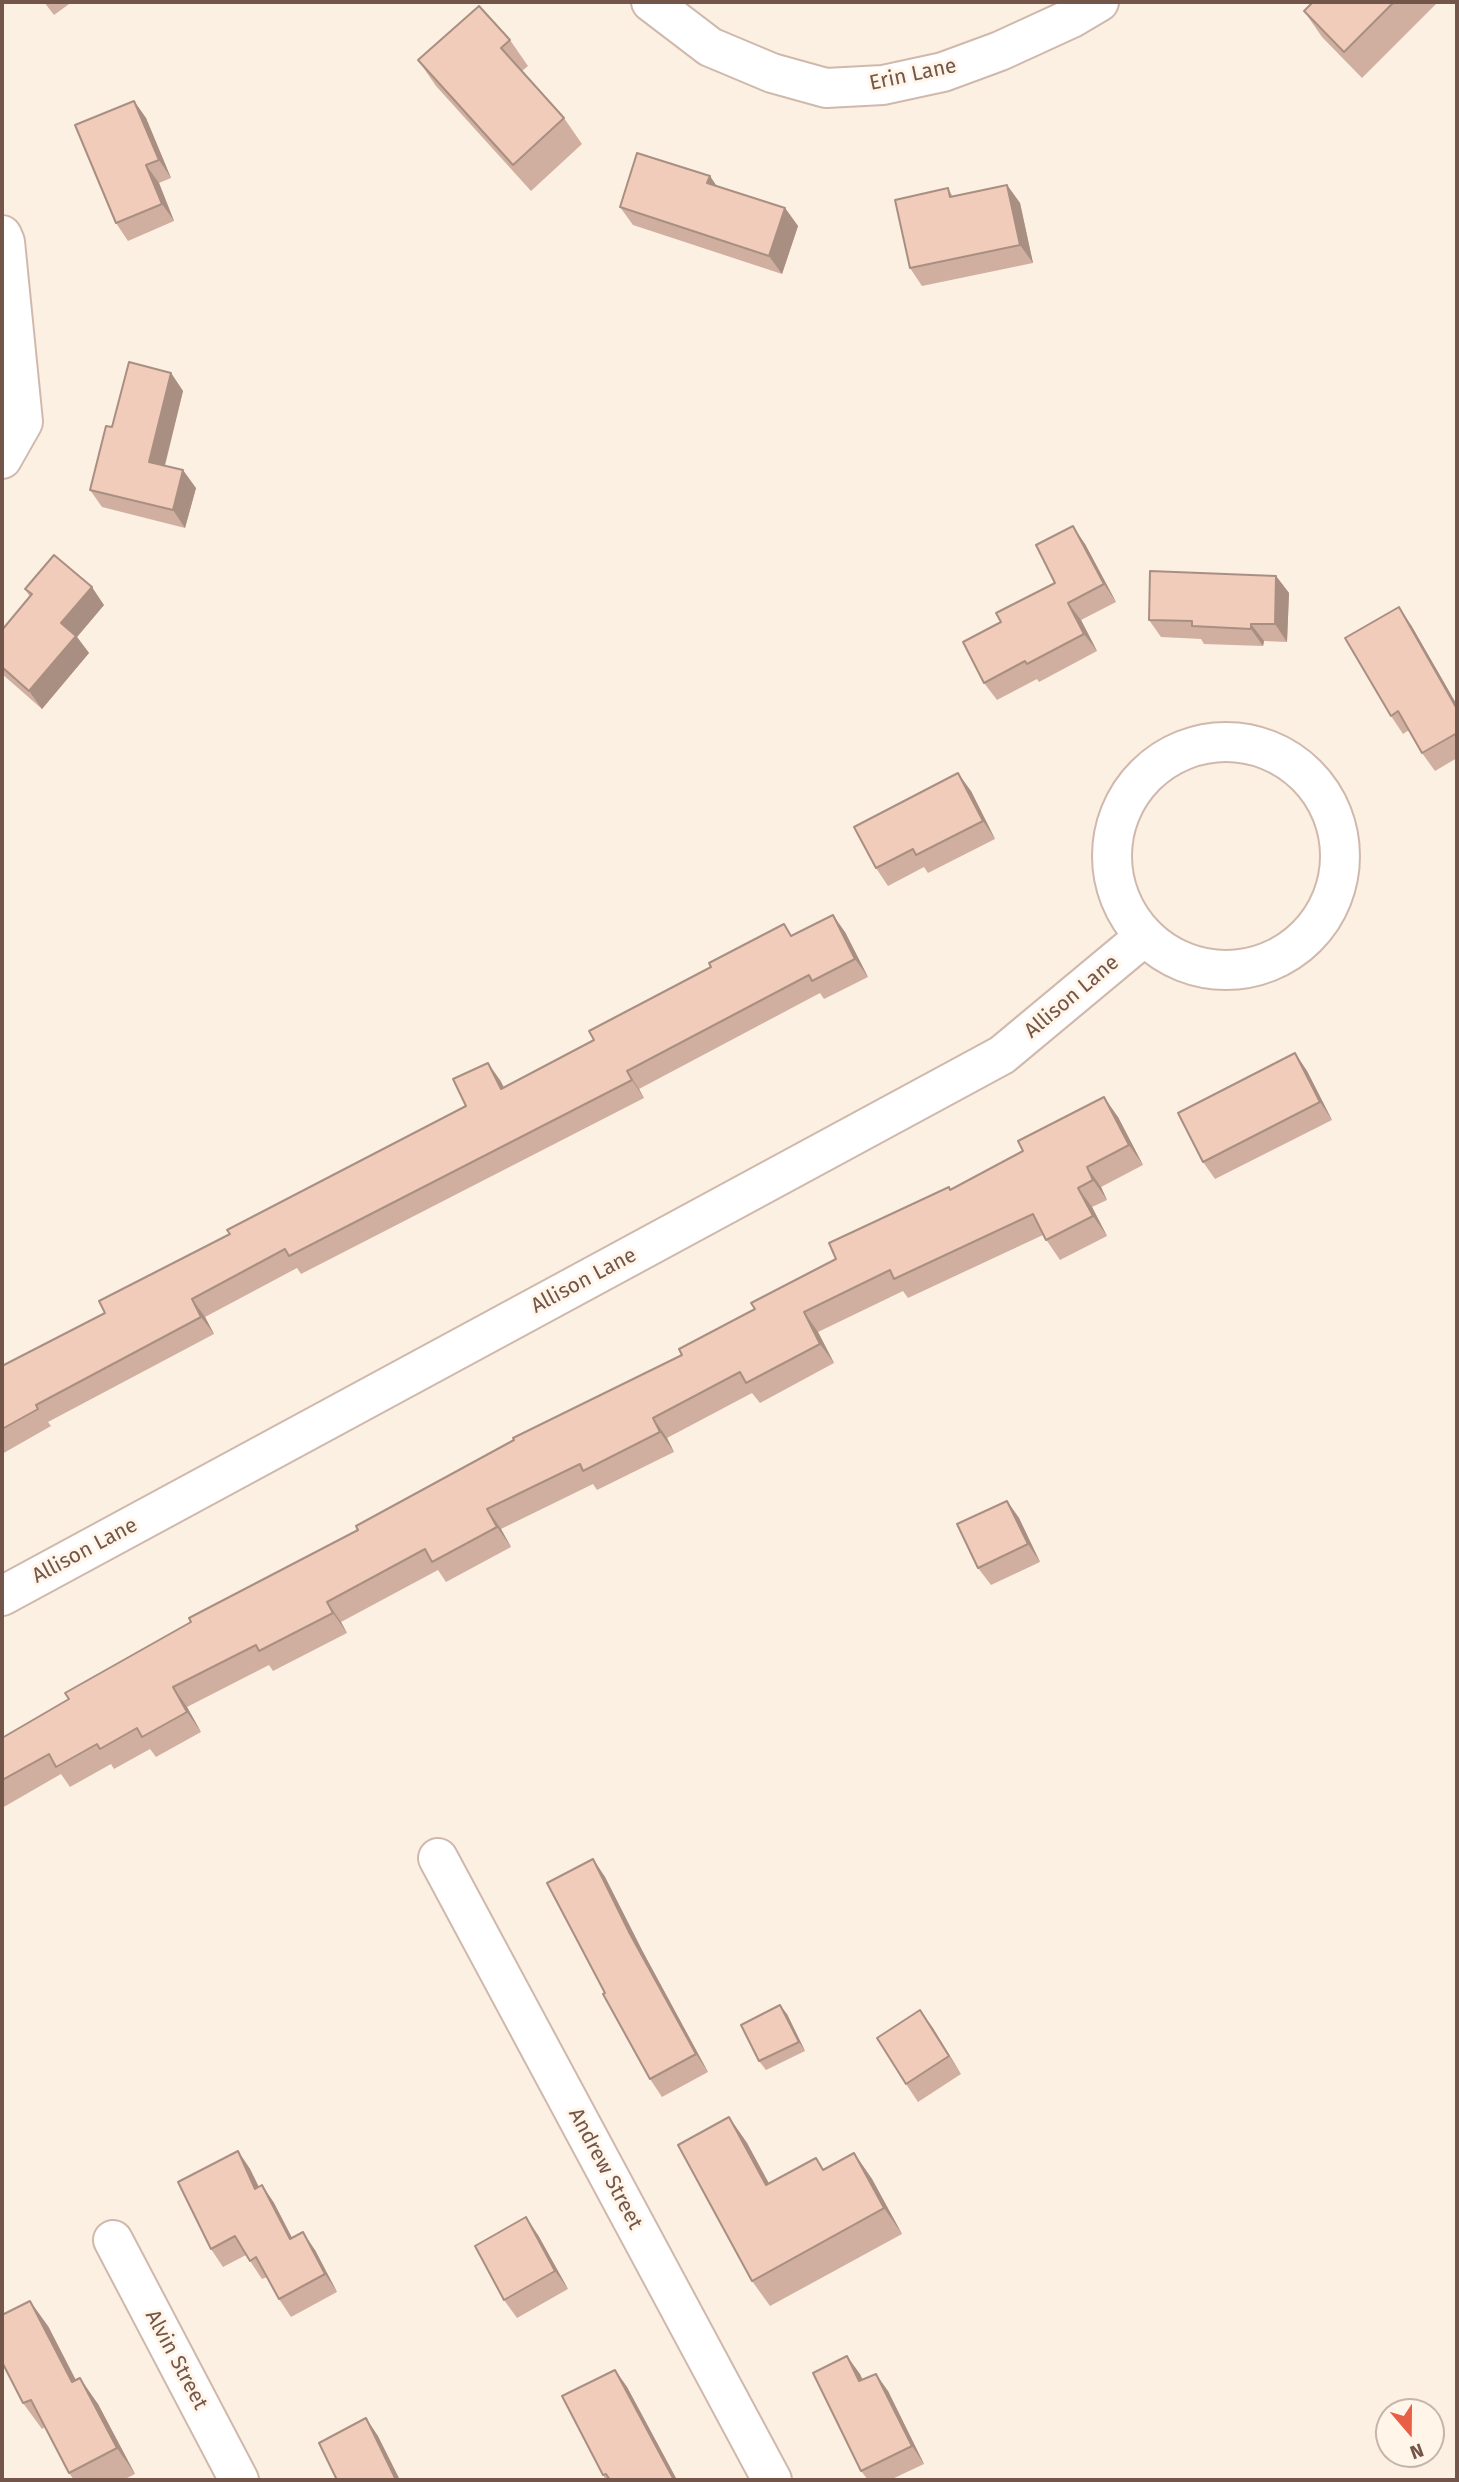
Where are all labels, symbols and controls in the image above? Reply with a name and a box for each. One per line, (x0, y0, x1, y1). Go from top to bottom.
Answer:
street label: Erin Lane (867, 53, 959, 97)
street label: Allison Lane (1020, 950, 1124, 1044)
street label: Allison Lane (527, 1243, 641, 1319)
street label: Allison Lane (28, 1513, 142, 1589)
street label: Andrew Street (563, 2104, 647, 2234)
street label: Alvin Street (139, 2306, 213, 2414)
north arrow (1375, 2398, 1445, 2468)
text: N (1407, 2438, 1427, 2464)

